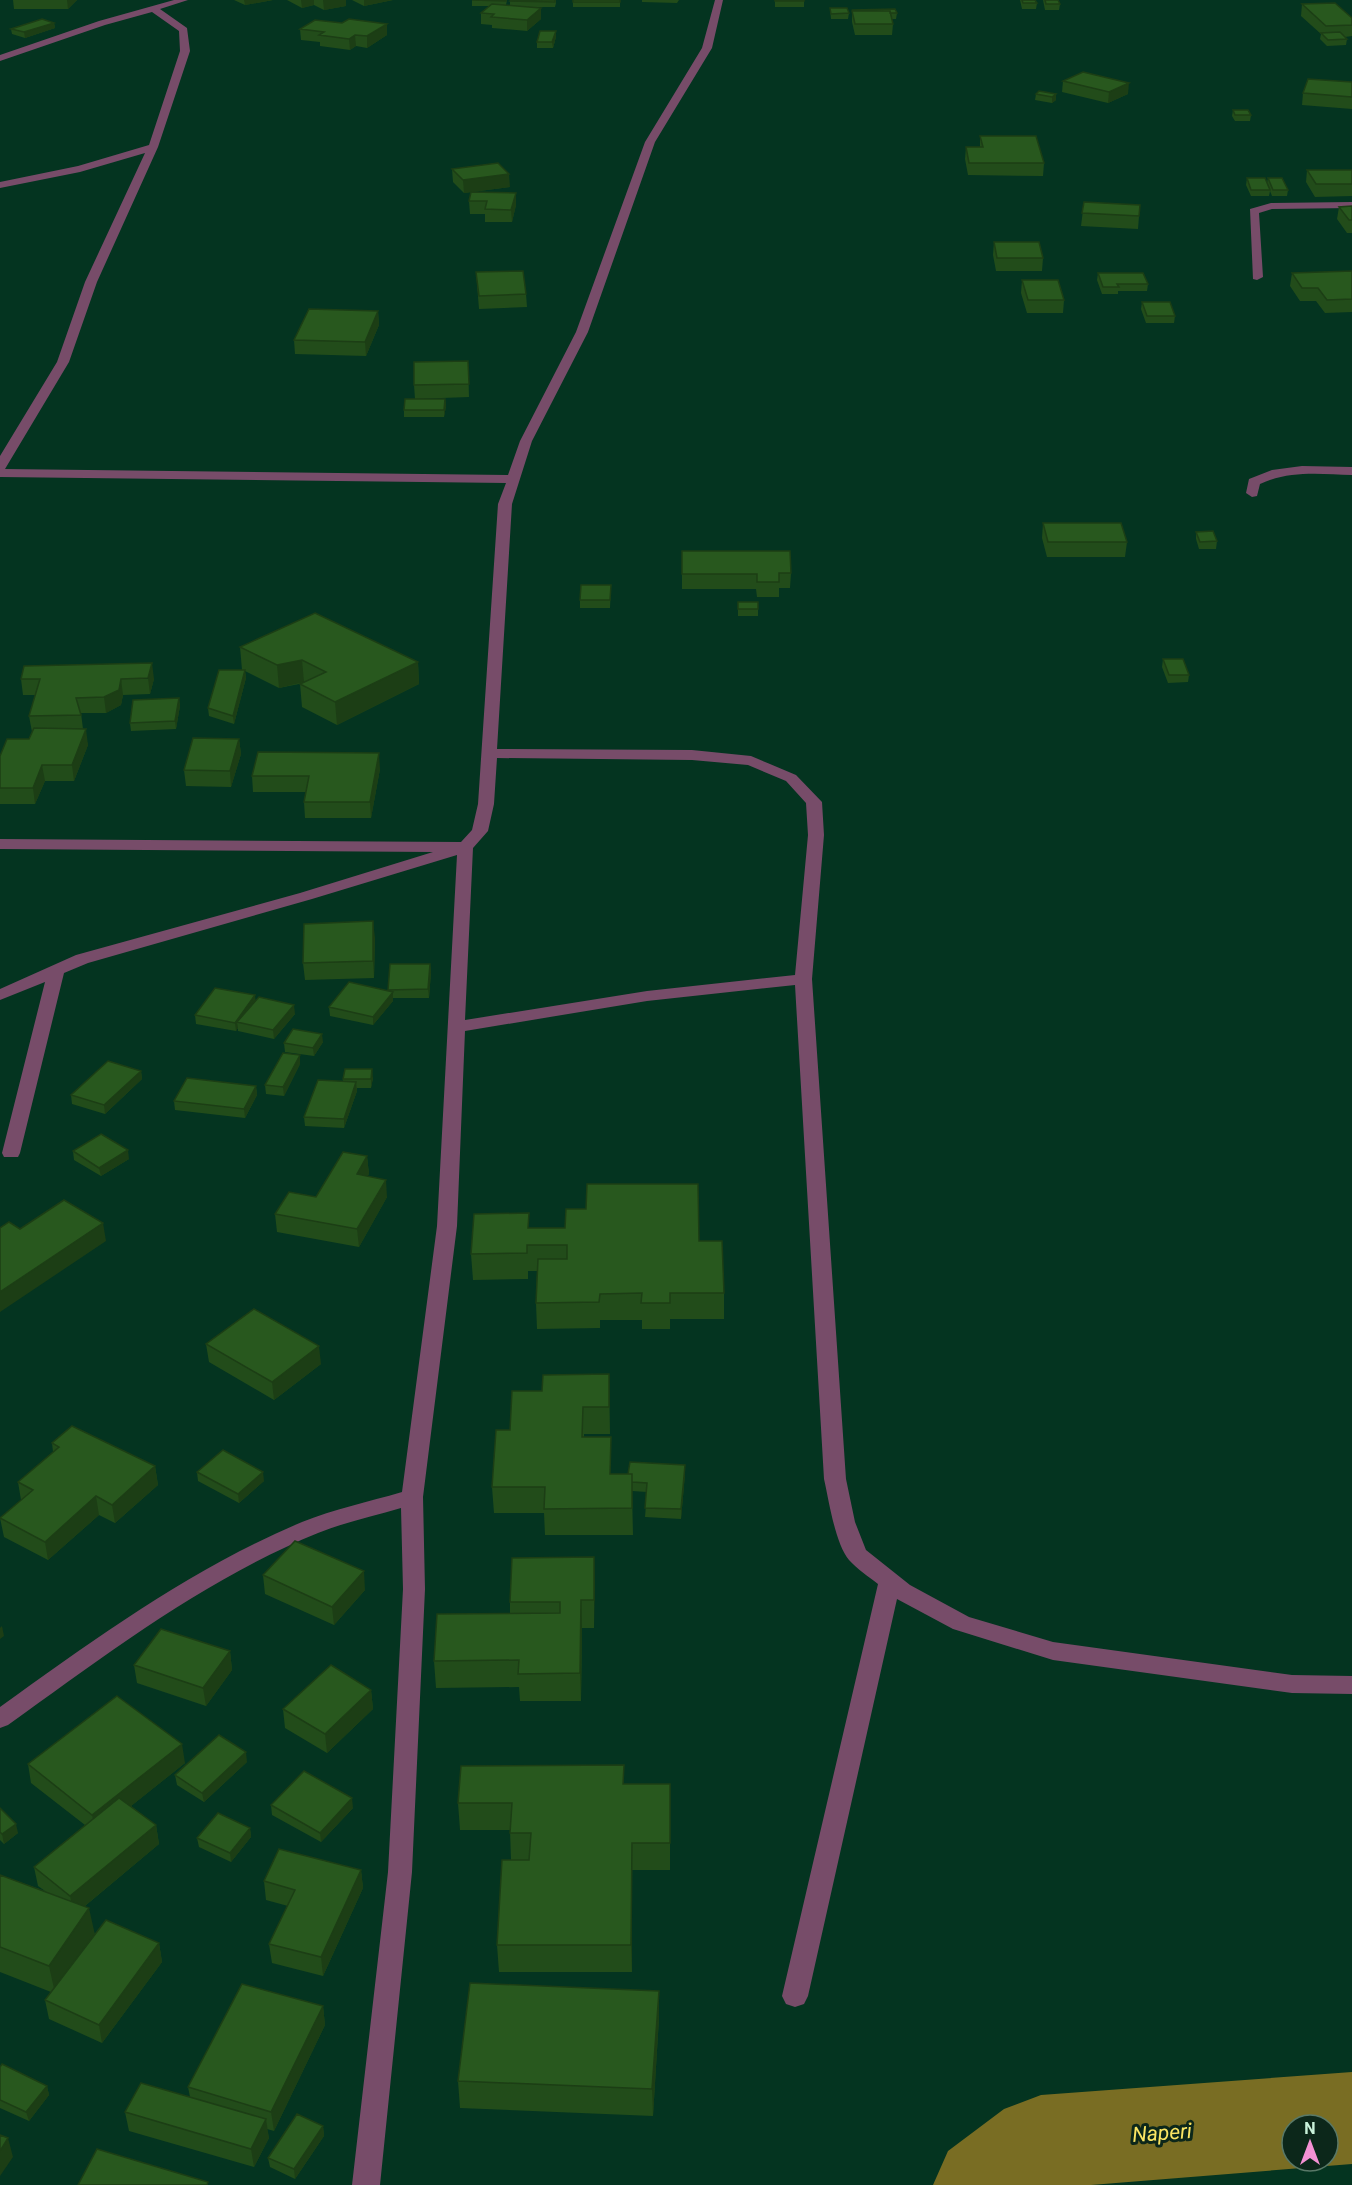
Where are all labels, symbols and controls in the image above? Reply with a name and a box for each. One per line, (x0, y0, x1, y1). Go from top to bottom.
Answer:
north arrow (1280, 2113, 1340, 2173)
water label: Naperi (1131, 2119, 1193, 2147)
text: N (1304, 2119, 1316, 2138)

